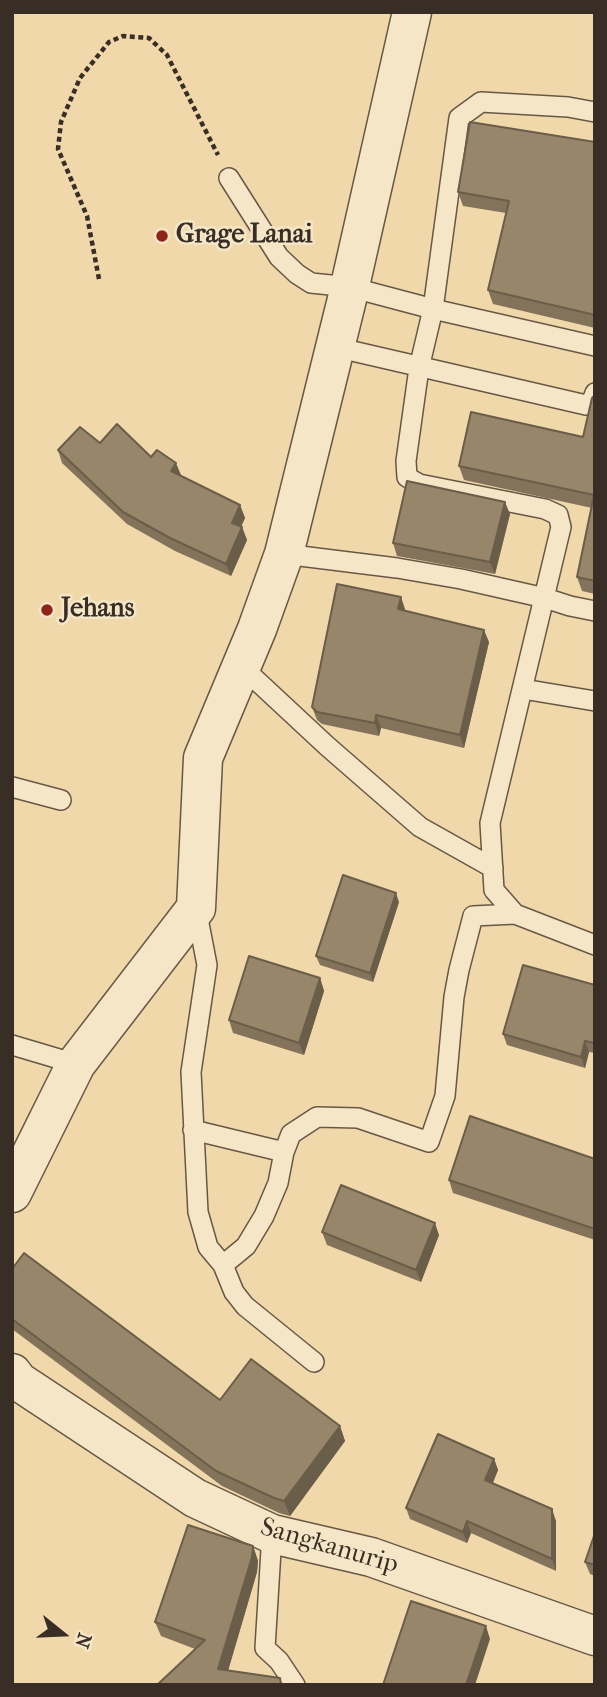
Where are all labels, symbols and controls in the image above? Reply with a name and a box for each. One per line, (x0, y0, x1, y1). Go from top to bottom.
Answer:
place label: Grage Lanai (176, 220, 312, 252)
marker: Grage Lanai (154, 228, 170, 244)
place label: Jehans (61, 594, 134, 626)
marker: Jehans (39, 602, 55, 618)
street label: Sangkanurip (256, 1512, 402, 1582)
north arrow (28, 1599, 98, 1669)
text: N (70, 1630, 96, 1651)

